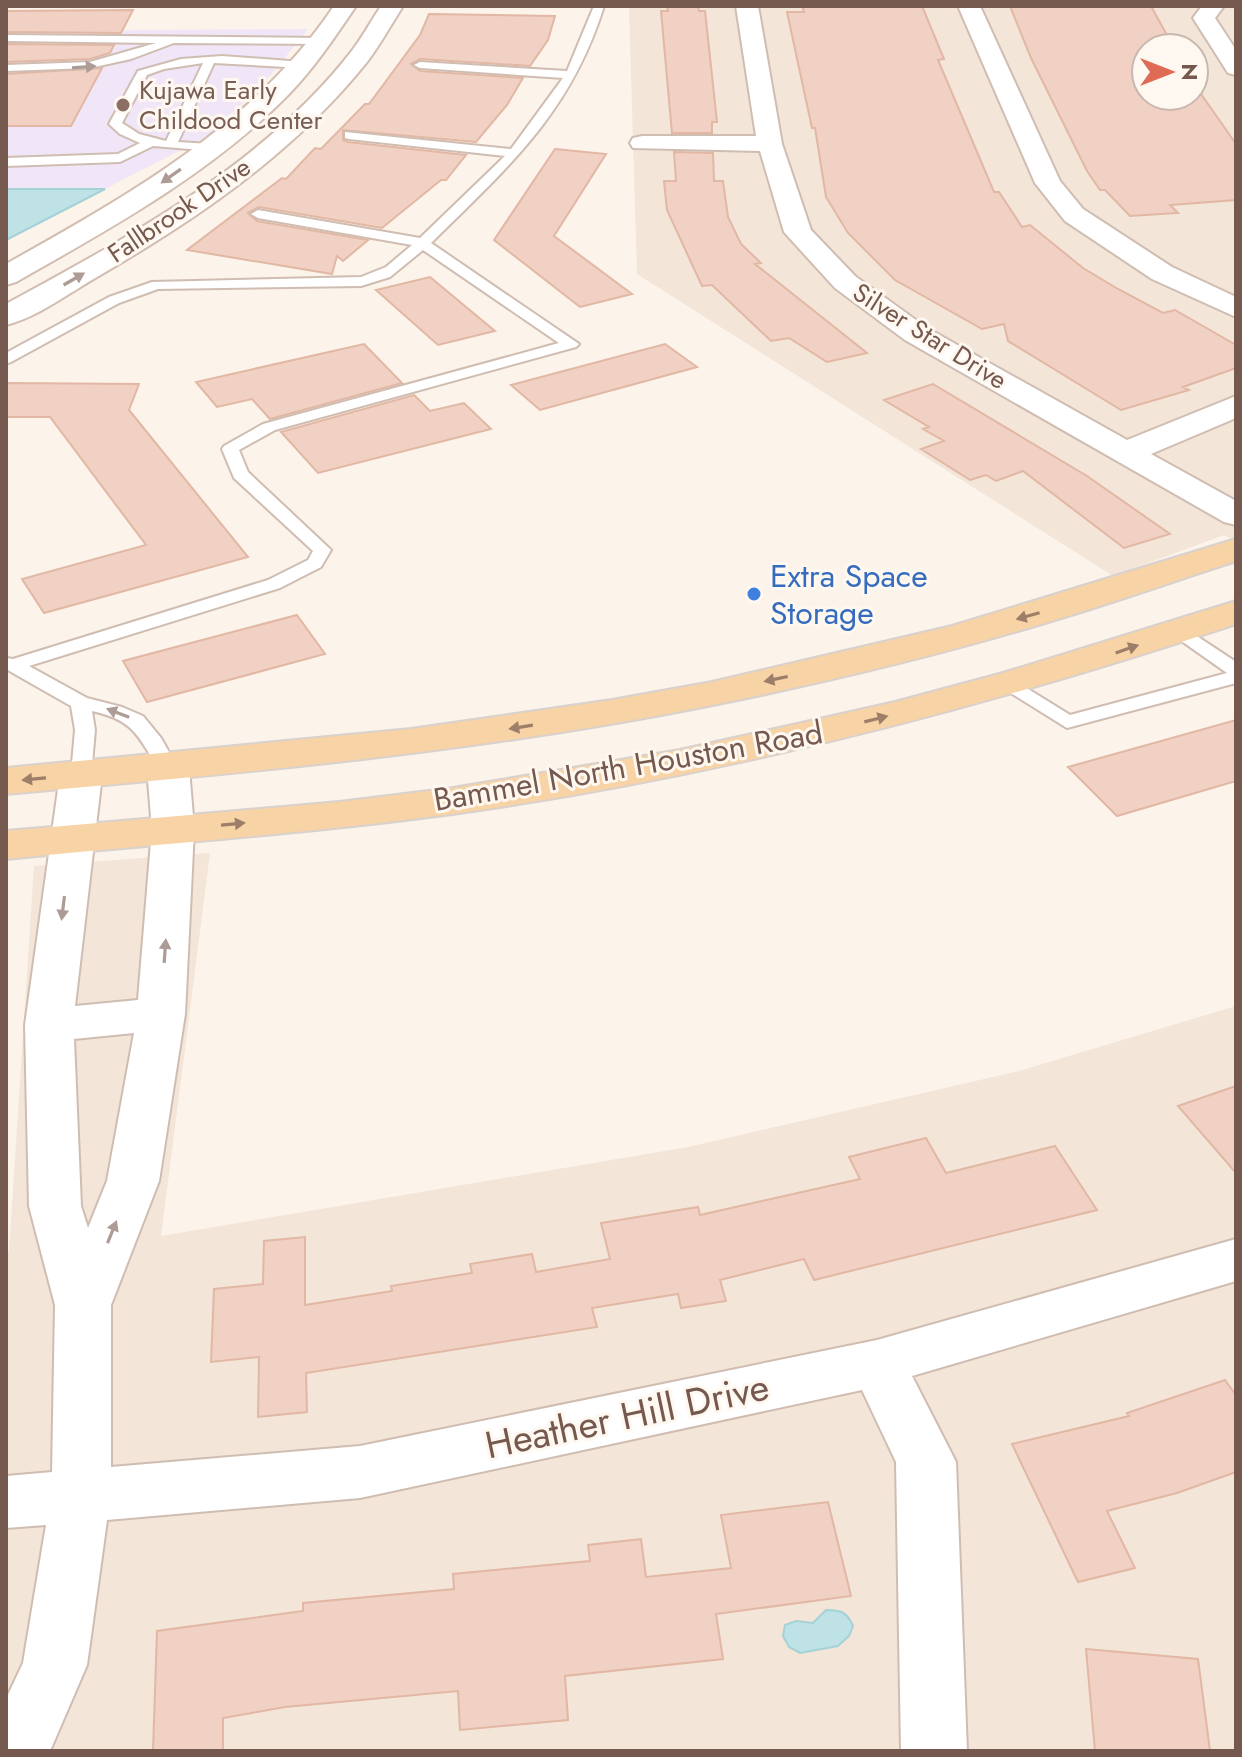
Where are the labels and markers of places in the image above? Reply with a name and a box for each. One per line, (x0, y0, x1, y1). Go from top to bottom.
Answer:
place label: Kujawa Early Childood Center (139, 71, 323, 139)
marker: Kujawa Early Childood Center (114, 96, 132, 114)
place label: Extra Space Storage (770, 553, 928, 636)
marker: Extra Space Storage (745, 585, 763, 603)

